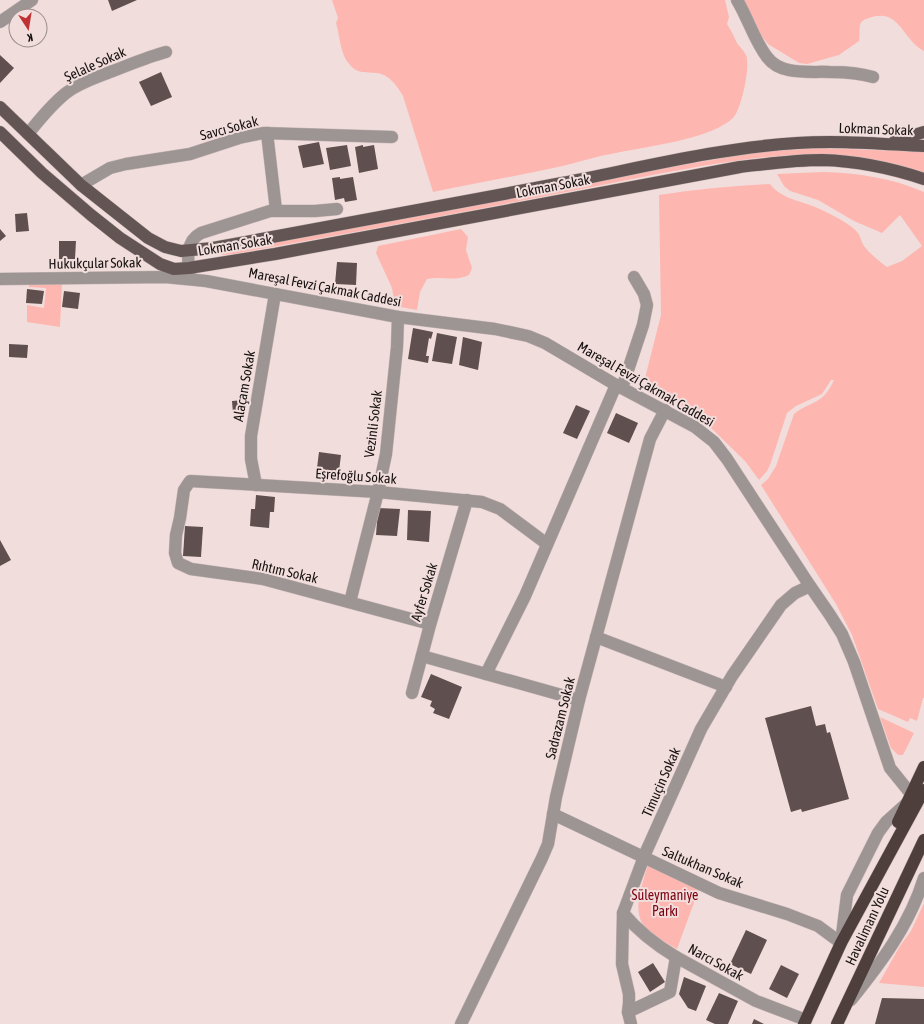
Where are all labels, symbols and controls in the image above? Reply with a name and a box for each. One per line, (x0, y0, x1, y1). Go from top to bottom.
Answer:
north arrow (8, 8, 48, 48)
text: K (26, 31, 34, 44)
street label: Şelale Sokak (62, 43, 128, 85)
street label: Savcı Sokak (198, 113, 260, 143)
street label: Lokman Sokak (838, 120, 914, 138)
street label: Lokman Sokak (515, 171, 591, 201)
street label: Lokman Sokak (197, 231, 273, 259)
street label: Hukukçular Sokak (48, 254, 142, 272)
street label: Mareşal Fevzi Çakmak Caddesi (247, 264, 403, 310)
street label: Mareşal Fevzi Çakmak Caddesi (575, 338, 717, 430)
street label: Alaçam Sokak (230, 349, 258, 423)
street label: Vezinli Sokak (361, 389, 385, 459)
street label: Eşrefoğlu Sokak (315, 465, 397, 487)
street label: Rıhtım Sokak (250, 556, 320, 586)
street label: Ayfer Sokak (408, 561, 440, 623)
street label: Sadrazam Sokak (542, 675, 578, 761)
street label: Timuçin Sokak (639, 745, 683, 819)
street label: Saltukhan Sokak (660, 843, 746, 891)
street label: Havalimanı Yolu (842, 884, 892, 968)
park label: Süleymaniye Parkı (632, 887, 698, 919)
street label: Narcı Sokak (686, 940, 746, 984)

